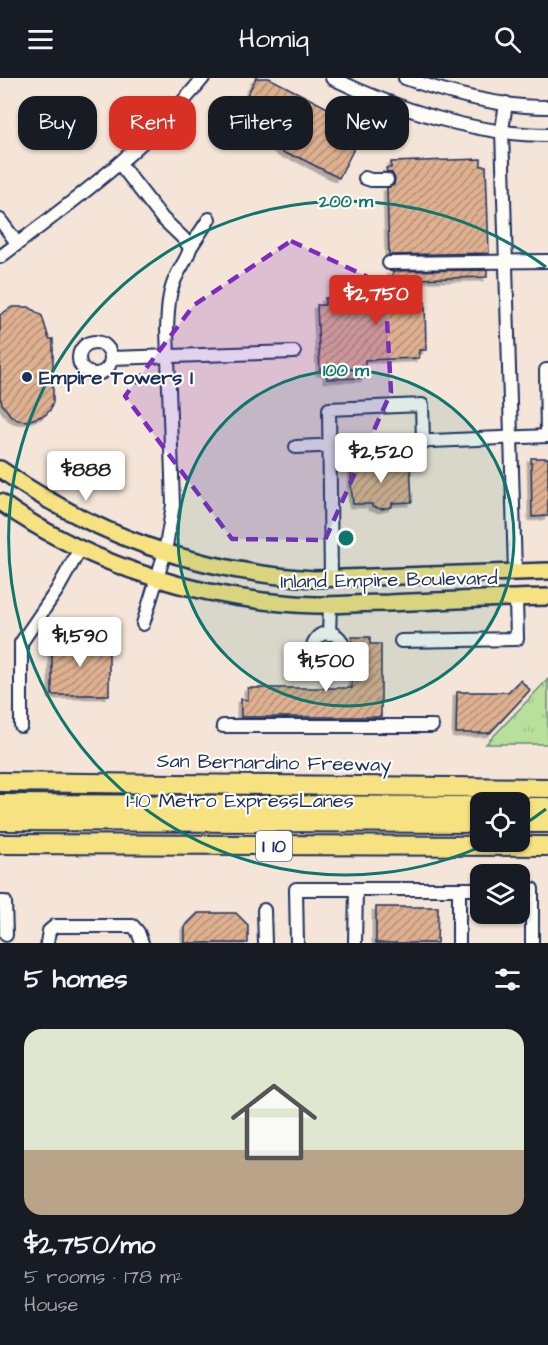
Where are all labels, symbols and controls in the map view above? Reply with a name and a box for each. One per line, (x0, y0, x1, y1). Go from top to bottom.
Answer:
text: Homiq (239, 20, 309, 58)
icon: menu (24, 23, 57, 56)
icon: search (491, 23, 524, 56)
chip: Buy (18, 96, 97, 150)
chip: Rent (109, 96, 196, 150)
chip: Filters (208, 96, 313, 150)
chip: New (325, 96, 409, 150)
text: 200 m (318, 189, 374, 214)
pin: $2,750 (327, 275, 425, 326)
text: $2,750 (343, 280, 409, 308)
text: 100 m (323, 358, 370, 383)
place label: Empire Towers I (39, 364, 193, 392)
marker: Empire Towers I (20, 370, 34, 384)
pin: $2,520 (332, 433, 430, 484)
text: $2,520 (349, 438, 413, 466)
pin: $888 (50, 451, 122, 502)
text: $888 (61, 456, 111, 484)
centre of rings (336, 528, 356, 548)
street label: Inland Empire Boulevard (280, 564, 498, 596)
pin: $1,590 (31, 617, 129, 668)
text: $1,590 (52, 622, 108, 650)
pin: $1,500 (277, 642, 375, 693)
text: $1,500 (298, 647, 354, 675)
street label: San Bernardino Freeway (156, 747, 392, 780)
street label: I-10 Metro ExpressLanes (126, 787, 354, 815)
map controls (470, 792, 530, 924)
button: locate (470, 792, 530, 852)
road number: I 10 (256, 831, 292, 861)
button: layers (470, 864, 530, 924)
text: 5 homes (24, 961, 128, 997)
icon: filters (491, 963, 524, 996)
icon: home (220, 1068, 328, 1176)
text: $2,750/mo (24, 1227, 155, 1263)
text: 5 rooms · 178 m² (24, 1263, 183, 1291)
text: House (24, 1291, 78, 1319)

